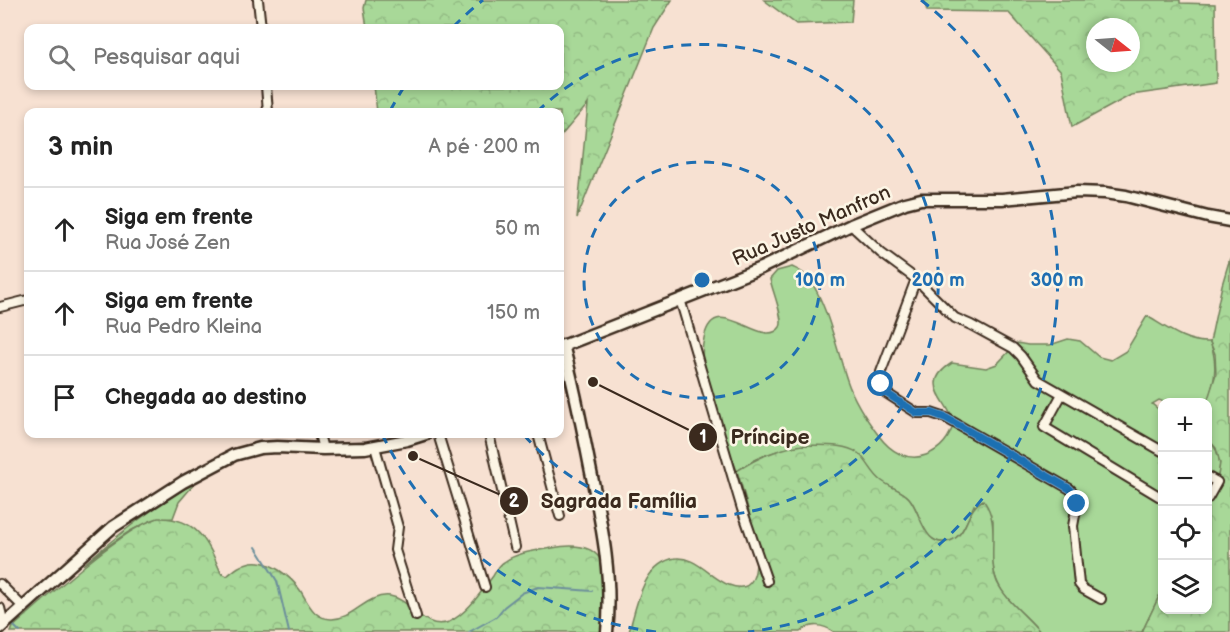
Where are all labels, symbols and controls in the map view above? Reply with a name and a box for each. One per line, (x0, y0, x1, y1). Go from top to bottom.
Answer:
north arrow (1086, 18, 1140, 72)
search box (24, 24, 564, 90)
icon: search (45, 41, 78, 74)
text: Pesquisar aqui (93, 44, 240, 71)
text: 3 min (48, 132, 113, 163)
text: A pé · 200 m (428, 135, 540, 159)
street label: Rua Justo Manfron (729, 180, 894, 272)
text: Siga em frente (105, 204, 253, 231)
icon: ahead (48, 213, 81, 246)
text: 50 m (495, 217, 540, 241)
text: Rua José Zen (105, 231, 230, 255)
centre of rings (692, 270, 712, 290)
text: 100 m (795, 270, 845, 291)
text: 200 m (911, 270, 965, 291)
text: 300 m (1030, 270, 1084, 291)
text: Siga em frente (105, 288, 253, 315)
icon: ahead (48, 297, 81, 330)
text: 150 m (487, 301, 540, 325)
text: Rua Pedro Kleina (105, 315, 262, 339)
route start (867, 370, 893, 396)
icon: arrive (48, 381, 81, 414)
text: Chegada ao destino (105, 384, 307, 411)
map controls (1158, 398, 1212, 614)
button: + (1158, 398, 1212, 452)
callout: Príncipe (688, 417, 822, 456)
text: Príncipe (730, 425, 810, 450)
text: 1 (699, 427, 707, 448)
button: − (1158, 452, 1212, 506)
callout: Sagrada Família (499, 481, 709, 520)
text: Sagrada Família (541, 489, 697, 514)
route end (1063, 490, 1089, 516)
text: 2 (509, 491, 520, 512)
button: locate (1158, 506, 1212, 560)
button: layers (1158, 560, 1212, 614)

